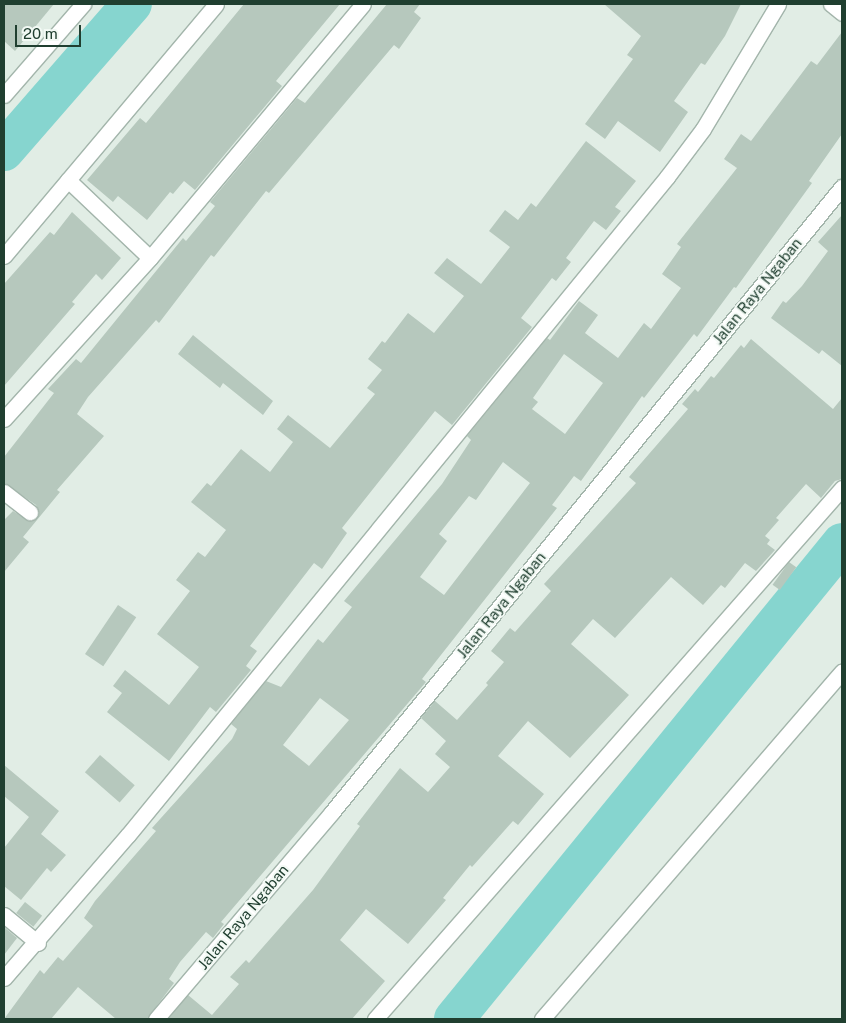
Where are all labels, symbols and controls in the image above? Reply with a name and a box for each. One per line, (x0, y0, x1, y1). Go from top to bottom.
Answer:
scale bar (18, 15, 84, 47)
text: 20 m (23, 25, 58, 42)
street label: Jalan Raya Ngaban (709, 234, 805, 348)
street label: Jalan Raya Ngaban (453, 548, 549, 662)
street label: Jalan Raya Ngaban (194, 861, 292, 973)

